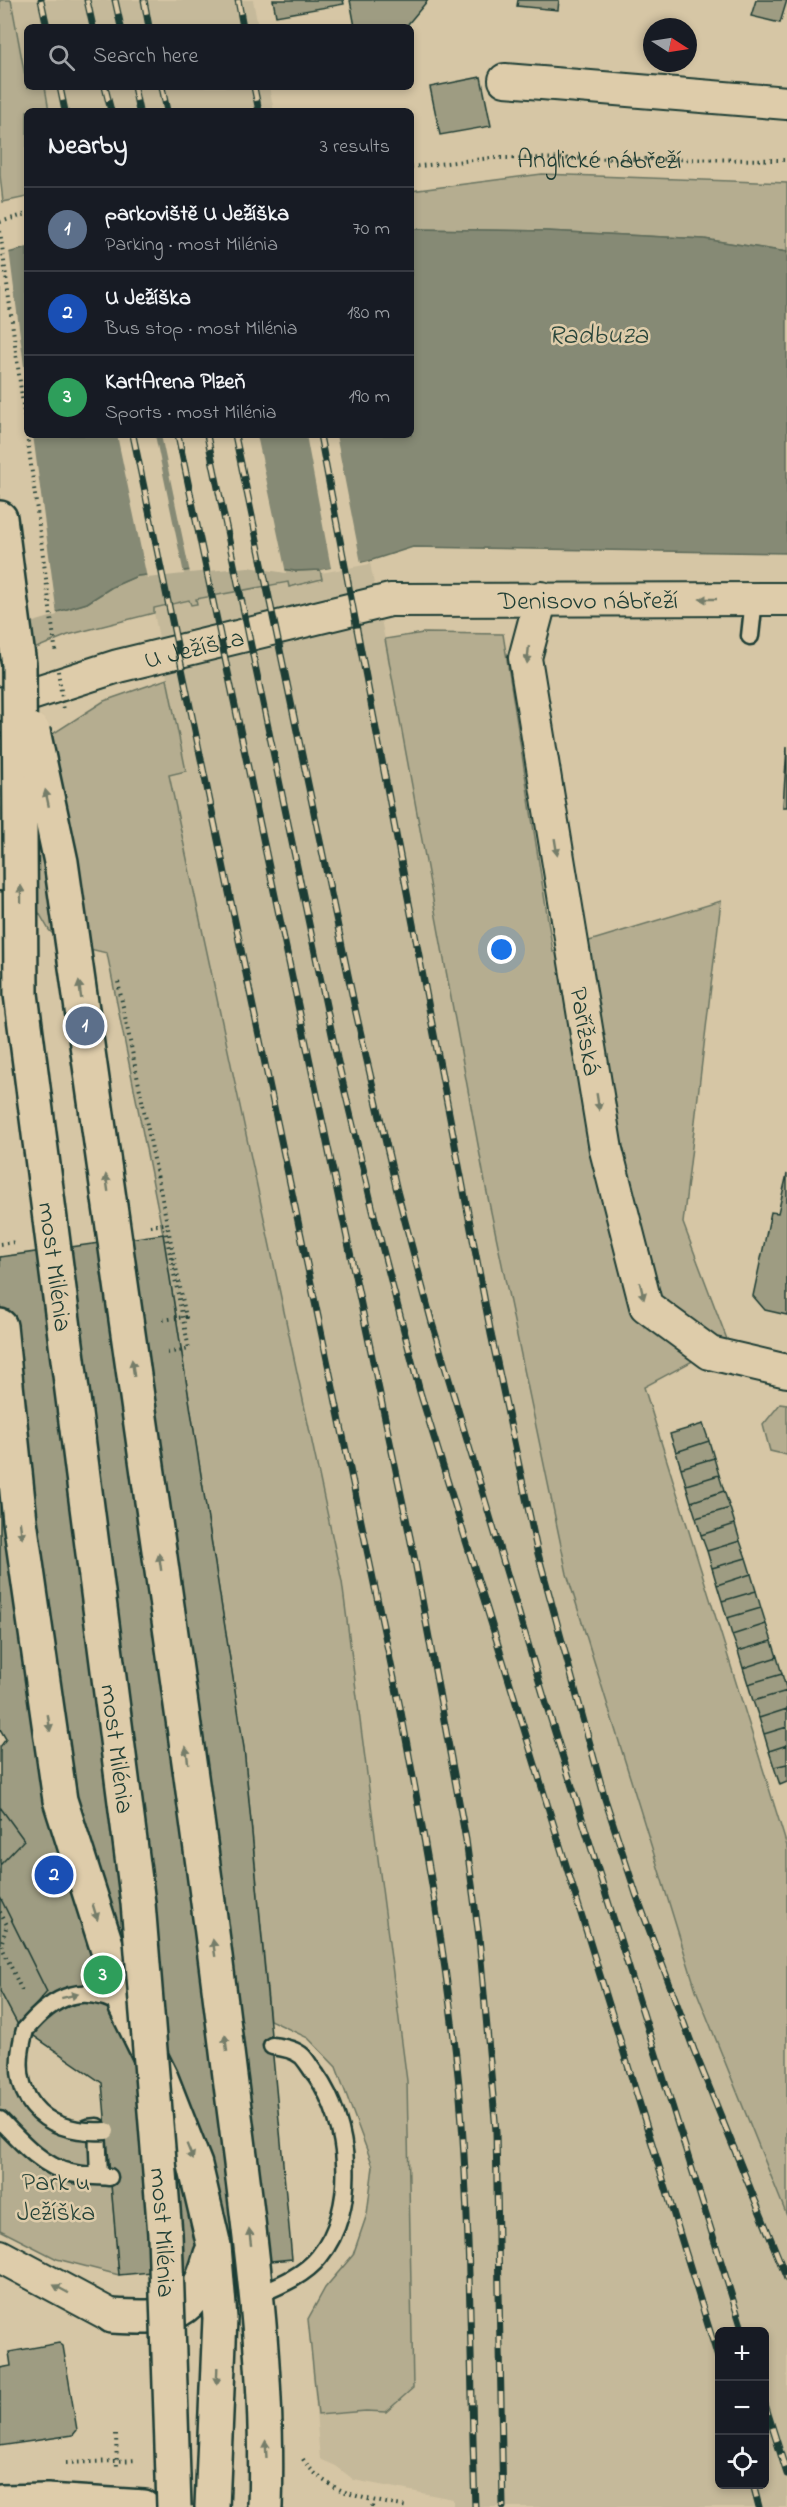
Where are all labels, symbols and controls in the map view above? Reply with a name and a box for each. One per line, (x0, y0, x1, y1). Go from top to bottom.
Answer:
north arrow (643, 18, 697, 72)
search box (24, 24, 414, 90)
icon: search (45, 41, 78, 74)
text: Search here (93, 41, 198, 73)
text: Nearby (48, 128, 127, 166)
text: 3 results (320, 133, 390, 162)
street label: Anglické nábřeží (517, 142, 682, 181)
text: parkoviště U Ježíška (105, 199, 289, 231)
text: 1 (64, 215, 71, 244)
text: 70 m (353, 215, 390, 244)
text: Parking · most Milénia (105, 231, 278, 260)
text: U Ježíška (105, 283, 191, 315)
text: 2 (63, 299, 72, 328)
text: 180 m (347, 299, 390, 328)
text: Bus stop · most Milénia (105, 315, 298, 344)
water label: Radbuza (548, 317, 649, 356)
text: KartArena Plzeň (105, 367, 245, 399)
text: 3 (63, 383, 72, 412)
text: 190 m (348, 383, 390, 412)
text: Sports · most Milénia (105, 399, 277, 428)
street label: Denisovo nábřeží (497, 583, 678, 622)
one-way arrow (698, 594, 717, 604)
street label: U Ježíška (141, 620, 248, 681)
one-way arrow (523, 645, 533, 664)
one-way arrow (42, 788, 52, 807)
one-way arrow (552, 838, 561, 857)
one-way arrow (16, 884, 25, 903)
your location (487, 935, 516, 964)
one-way arrow (75, 980, 84, 999)
street label: Pařížská (557, 984, 609, 1078)
pin: 1 (66, 1004, 104, 1048)
one-way arrow (594, 1092, 603, 1111)
one-way arrow (102, 1173, 111, 1192)
street label: most Milénia (26, 1200, 80, 1334)
one-way arrow (638, 1282, 647, 1300)
one-way arrow (128, 1359, 137, 1378)
one-way arrow (17, 1521, 26, 1540)
one-way arrow (155, 1552, 164, 1571)
street label: most Milénia (88, 1682, 142, 1816)
one-way arrow (45, 1714, 54, 1733)
one-way arrow (182, 1745, 191, 1764)
pin: 2 (34, 1852, 74, 1898)
one-way arrow (91, 1903, 100, 1921)
one-way arrow (209, 1938, 218, 1957)
pin: 3 (84, 1952, 122, 1998)
one-way arrow (61, 1990, 80, 2000)
one-way arrow (221, 2034, 231, 2053)
one-way arrow (185, 2144, 195, 2162)
park label: Park u Ježíška (17, 2165, 95, 2233)
street label: most Milénia (138, 2166, 183, 2298)
one-way arrow (245, 2227, 254, 2246)
one-way arrow (52, 2284, 69, 2294)
map controls (715, 2327, 769, 2489)
button: + (715, 2327, 769, 2381)
one-way arrow (213, 2367, 222, 2386)
button: − (715, 2381, 769, 2435)
button: locate (715, 2435, 769, 2489)
one-way arrow (261, 2439, 270, 2458)

